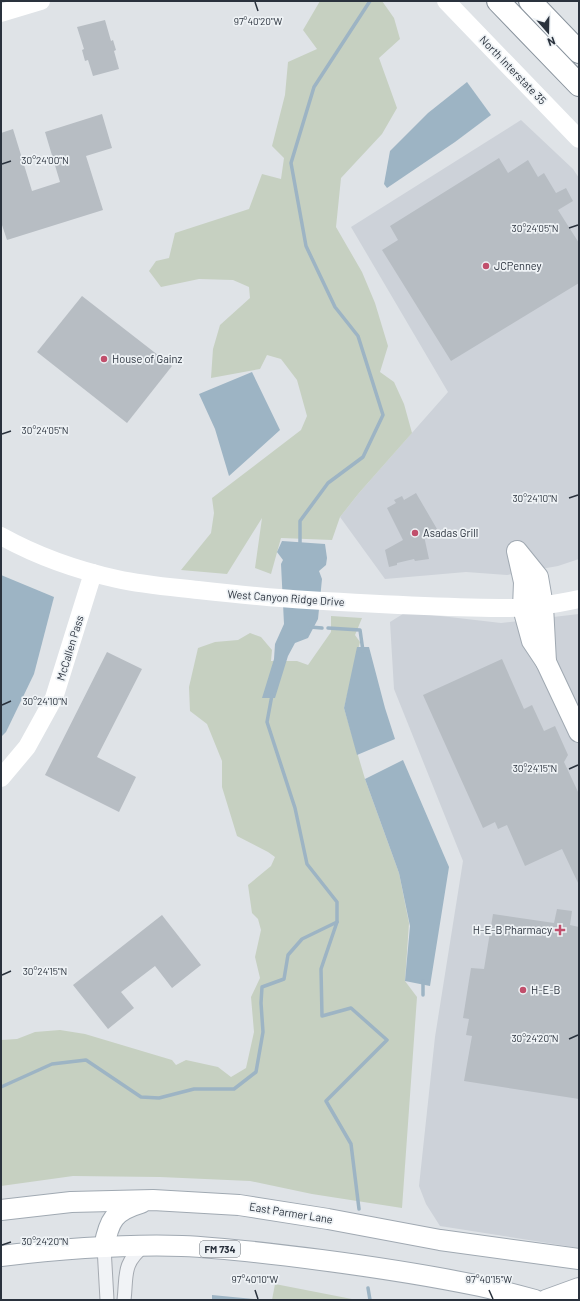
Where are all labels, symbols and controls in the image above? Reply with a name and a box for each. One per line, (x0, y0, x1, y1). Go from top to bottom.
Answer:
north arrow (528, 12, 568, 52)
text: 97°40'20"W (234, 15, 283, 27)
street label: North Interstate 35 (477, 33, 550, 107)
text: N (546, 35, 557, 49)
text: 30°24'00"N (21, 154, 69, 166)
text: 30°24'05"N (512, 222, 558, 234)
place label: JCPenney (494, 259, 542, 272)
marker: JCPenney (481, 261, 491, 271)
place label: House of Gainz (112, 352, 183, 365)
marker: House of Gainz (99, 354, 109, 364)
text: 30°24'05"N (22, 424, 68, 436)
text: 30°24'10"N (512, 492, 558, 504)
place label: Asadas Grill (423, 526, 478, 539)
marker: Asadas Grill (410, 528, 420, 538)
street label: West Canyon Ridge Drive (227, 587, 345, 608)
street label: McCallen Pass (53, 614, 86, 682)
text: 30°24'10"N (22, 695, 68, 707)
text: 30°24'15"N (513, 762, 557, 774)
place label: H-E-B Pharmacy (473, 923, 552, 936)
marker: H-E-B Pharmacy (555, 925, 565, 935)
text: 30°24'15"N (23, 965, 67, 977)
place label: H-E-B (531, 983, 561, 996)
marker: H-E-B (518, 985, 528, 995)
text: 30°24'20"N (511, 1032, 559, 1044)
street label: East Parmer Lane (248, 1199, 334, 1226)
text: 30°24'20"N (21, 1235, 69, 1247)
road number: FM 734 (200, 1241, 240, 1257)
text: 97°40'10"W (232, 1273, 279, 1285)
text: 97°40'15"W (466, 1273, 512, 1285)

